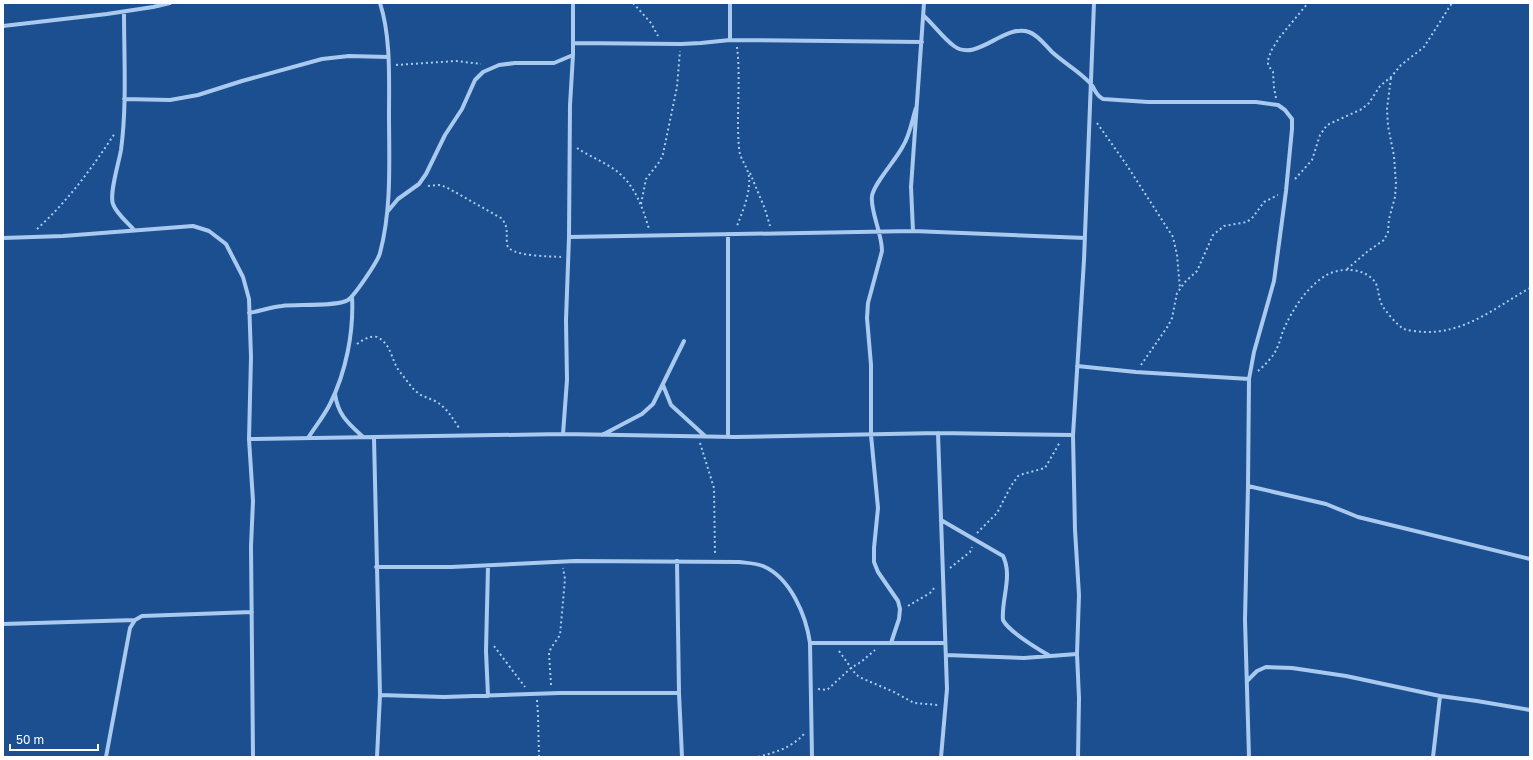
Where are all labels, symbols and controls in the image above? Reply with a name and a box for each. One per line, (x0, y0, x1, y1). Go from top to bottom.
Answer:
scale bar (10, 726, 98, 752)
text: 50 m (16, 732, 44, 747)

